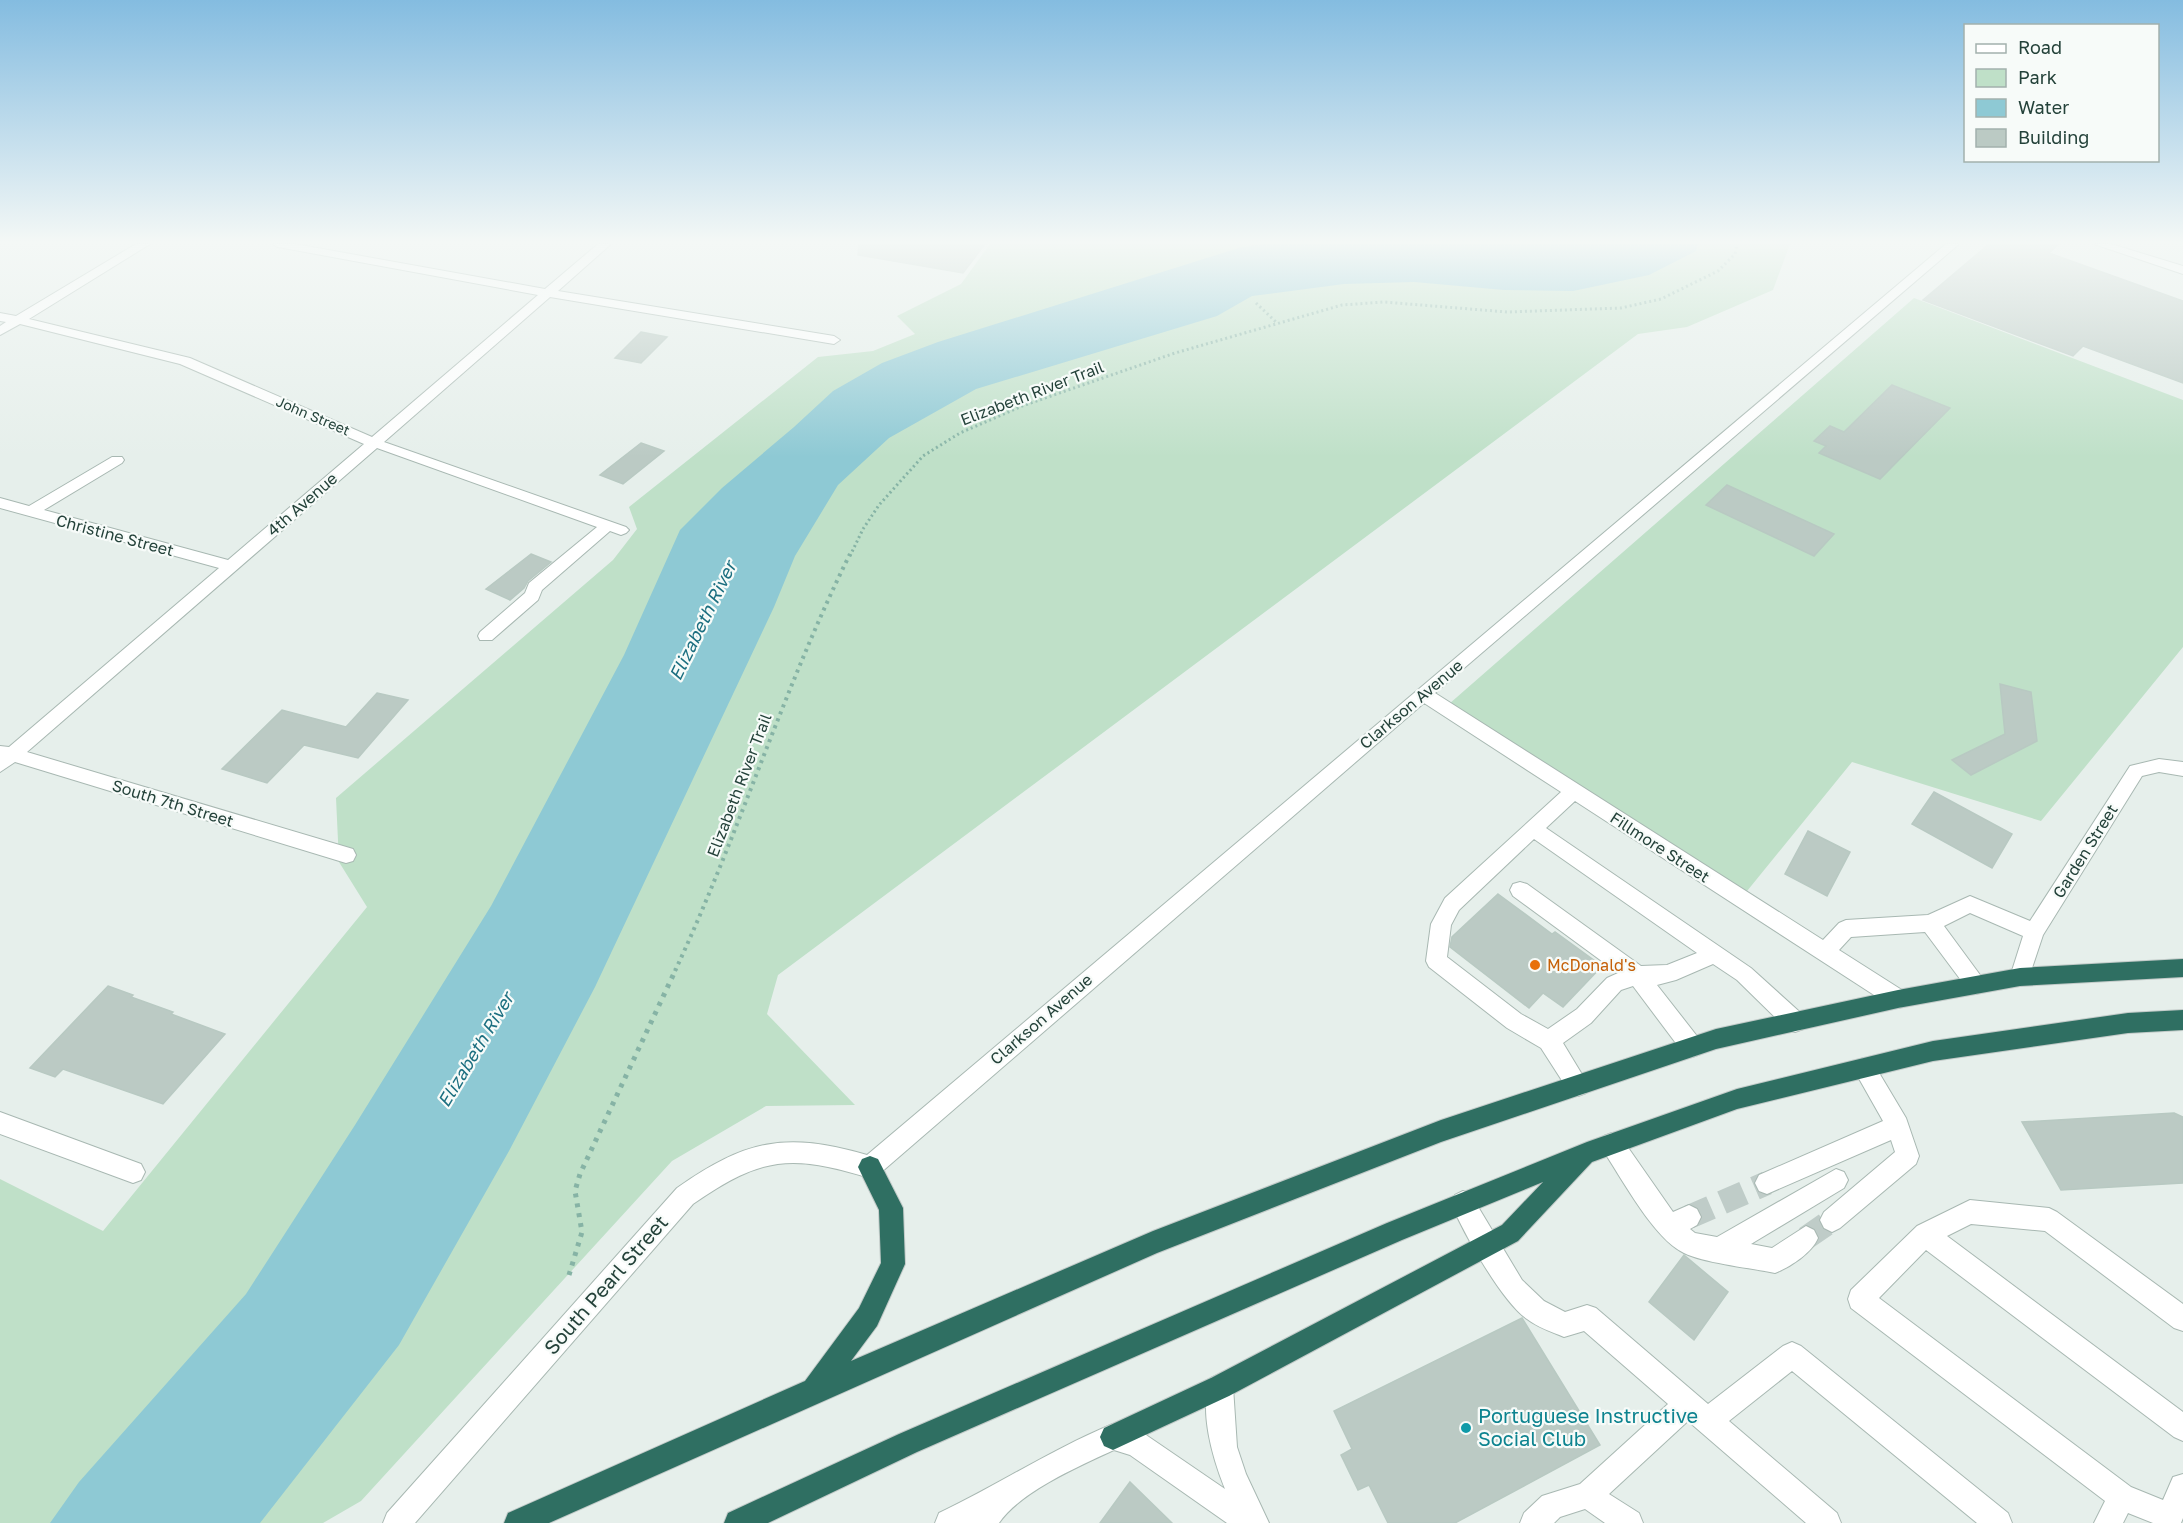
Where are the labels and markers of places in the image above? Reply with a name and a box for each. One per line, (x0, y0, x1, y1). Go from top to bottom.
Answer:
place label: McDonald's (1547, 955, 1636, 975)
marker: McDonald's (1528, 958, 1542, 972)
place label: Portuguese Instructive Social Club (1478, 1403, 1698, 1450)
marker: Portuguese Instructive Social Club (1459, 1421, 1473, 1435)

